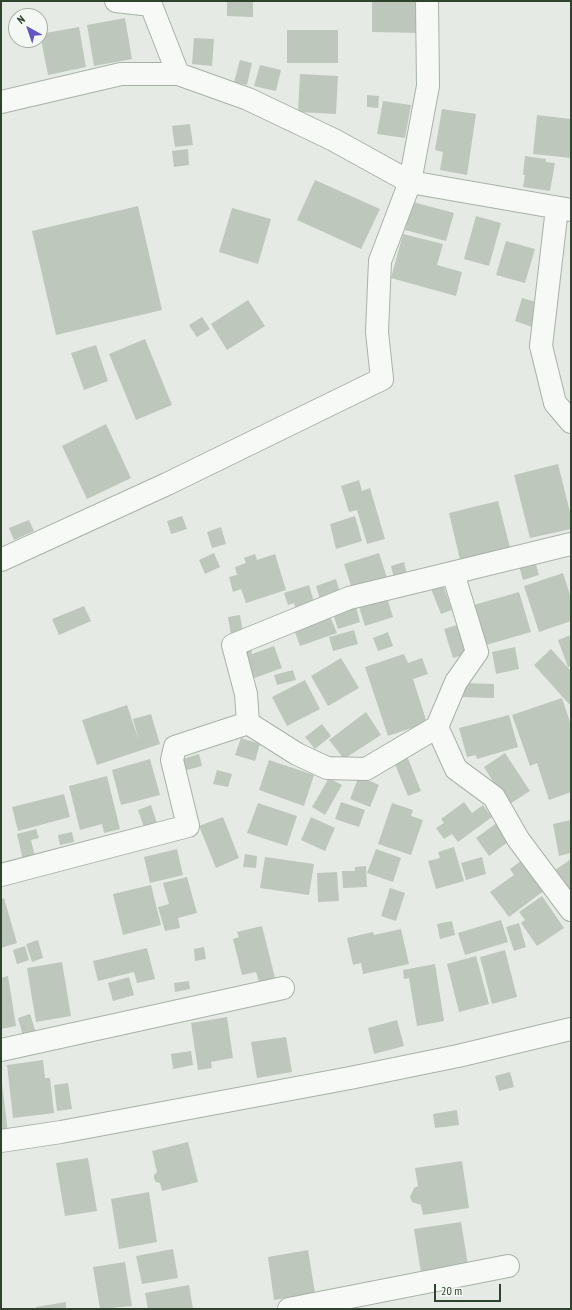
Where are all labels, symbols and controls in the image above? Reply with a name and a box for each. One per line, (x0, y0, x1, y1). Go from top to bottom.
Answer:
north arrow (8, 8, 48, 48)
text: N (14, 12, 28, 27)
scale bar (436, 1276, 503, 1302)
text: 20 m (441, 1283, 462, 1298)

